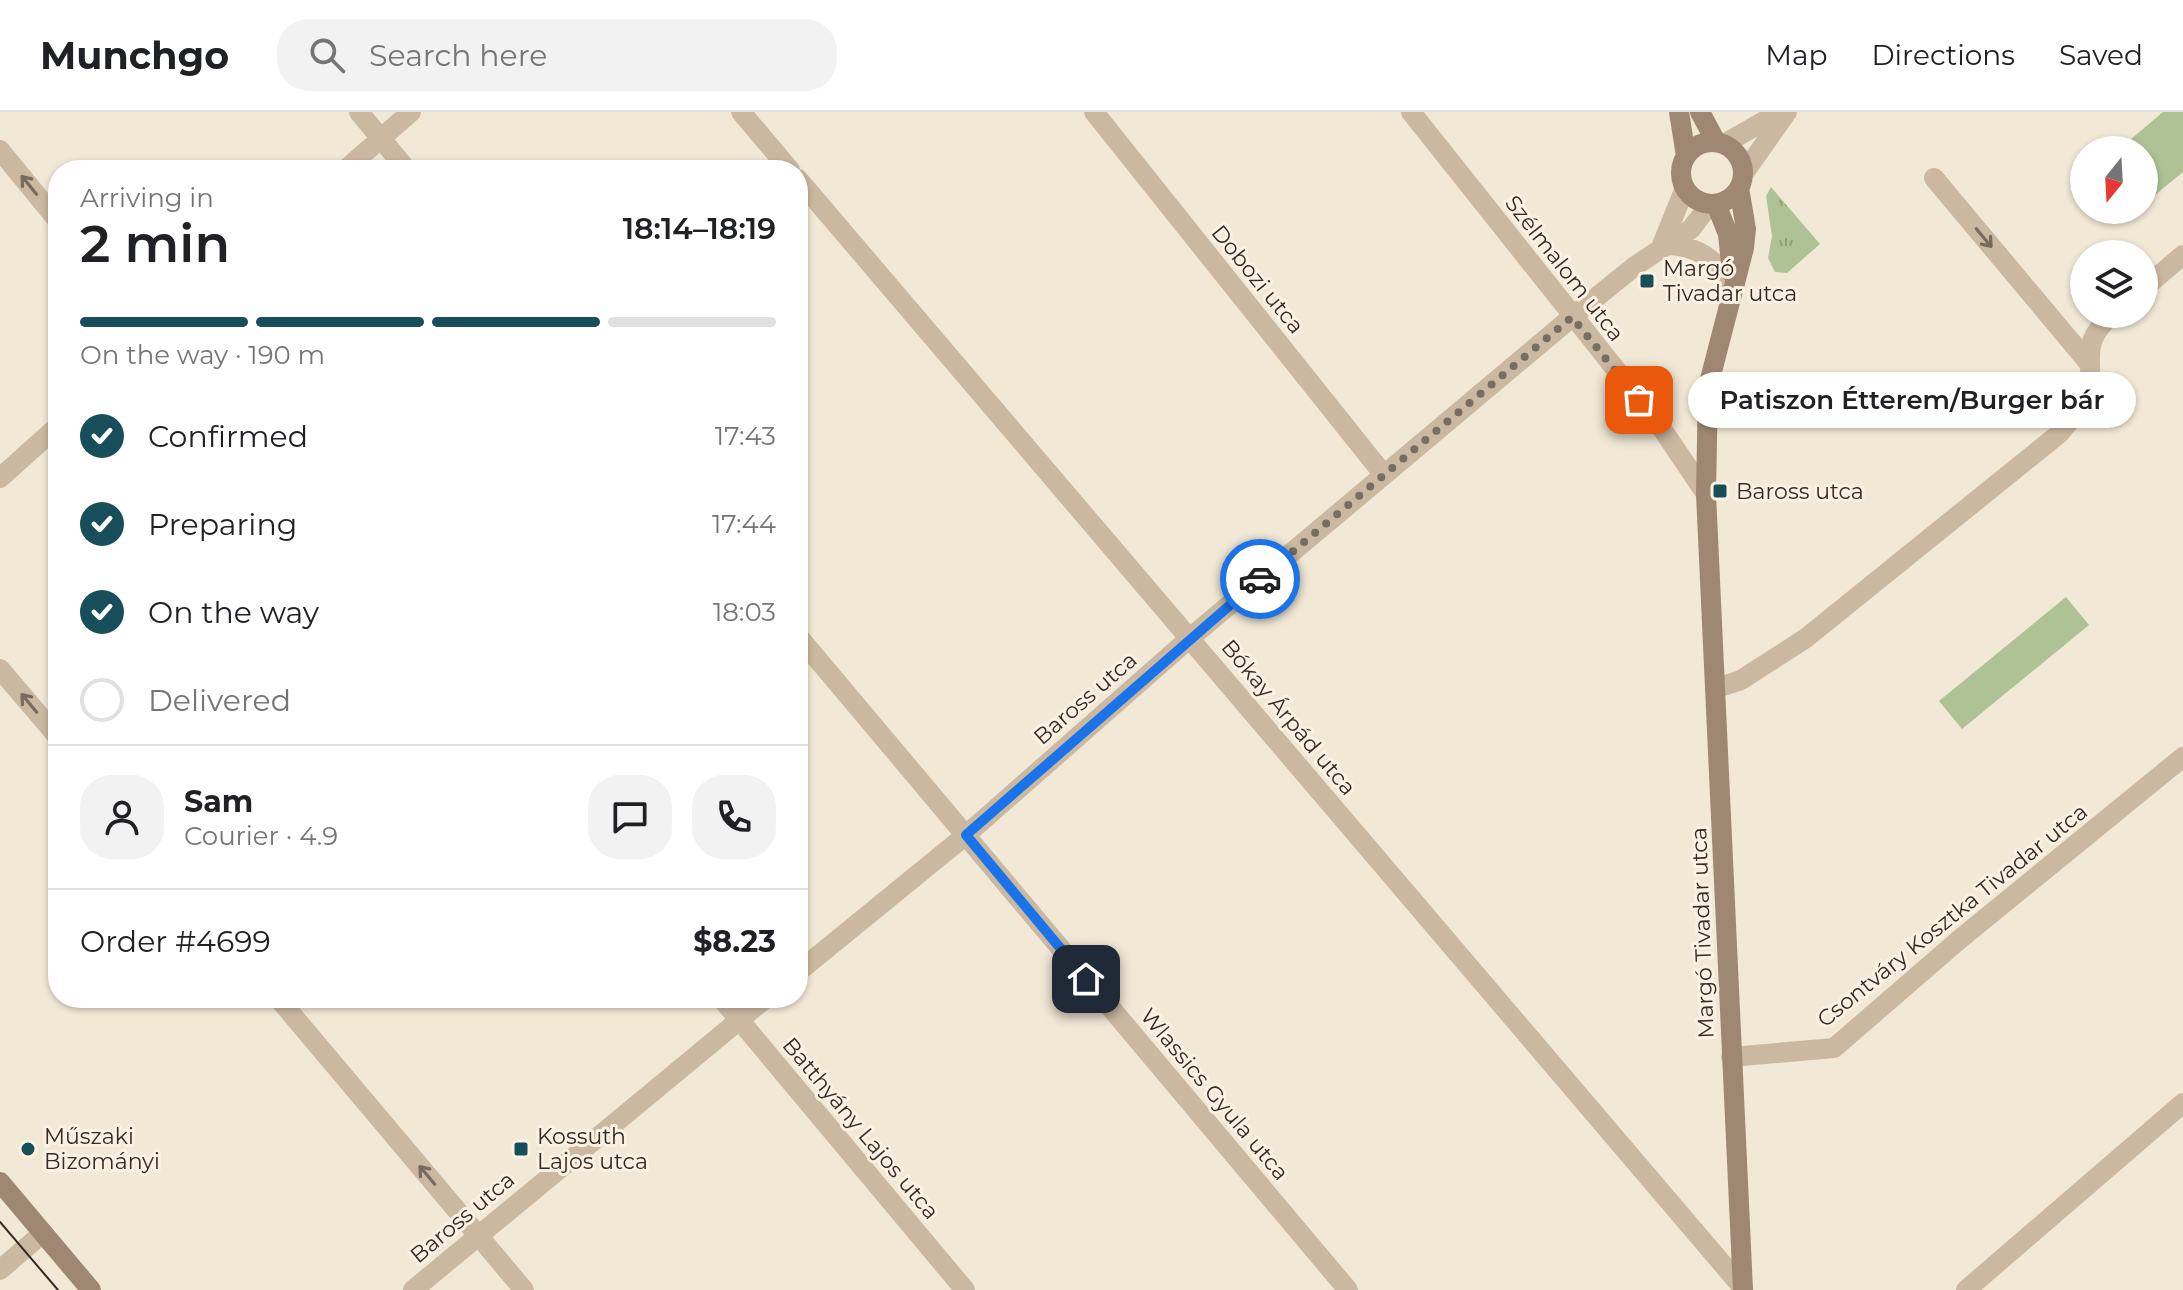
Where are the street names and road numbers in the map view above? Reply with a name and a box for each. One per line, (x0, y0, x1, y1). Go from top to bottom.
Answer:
street label: Szélmalom utca (1499, 190, 1630, 347)
street label: Dobozi utca (1206, 219, 1310, 339)
street label: Bókay Árpád utca (1216, 634, 1362, 801)
street label: Baross utca (1028, 646, 1142, 750)
street label: Csontváry Kosztka Tivadar utca (1812, 798, 2093, 1033)
street label: Margó Tivadar utca (1685, 827, 1720, 1039)
street label: Wlassics Gyula utca (1135, 1003, 1294, 1186)
street label: Batthyány Lajos utca (777, 1032, 945, 1225)
street label: Baross utca (405, 1166, 520, 1269)

